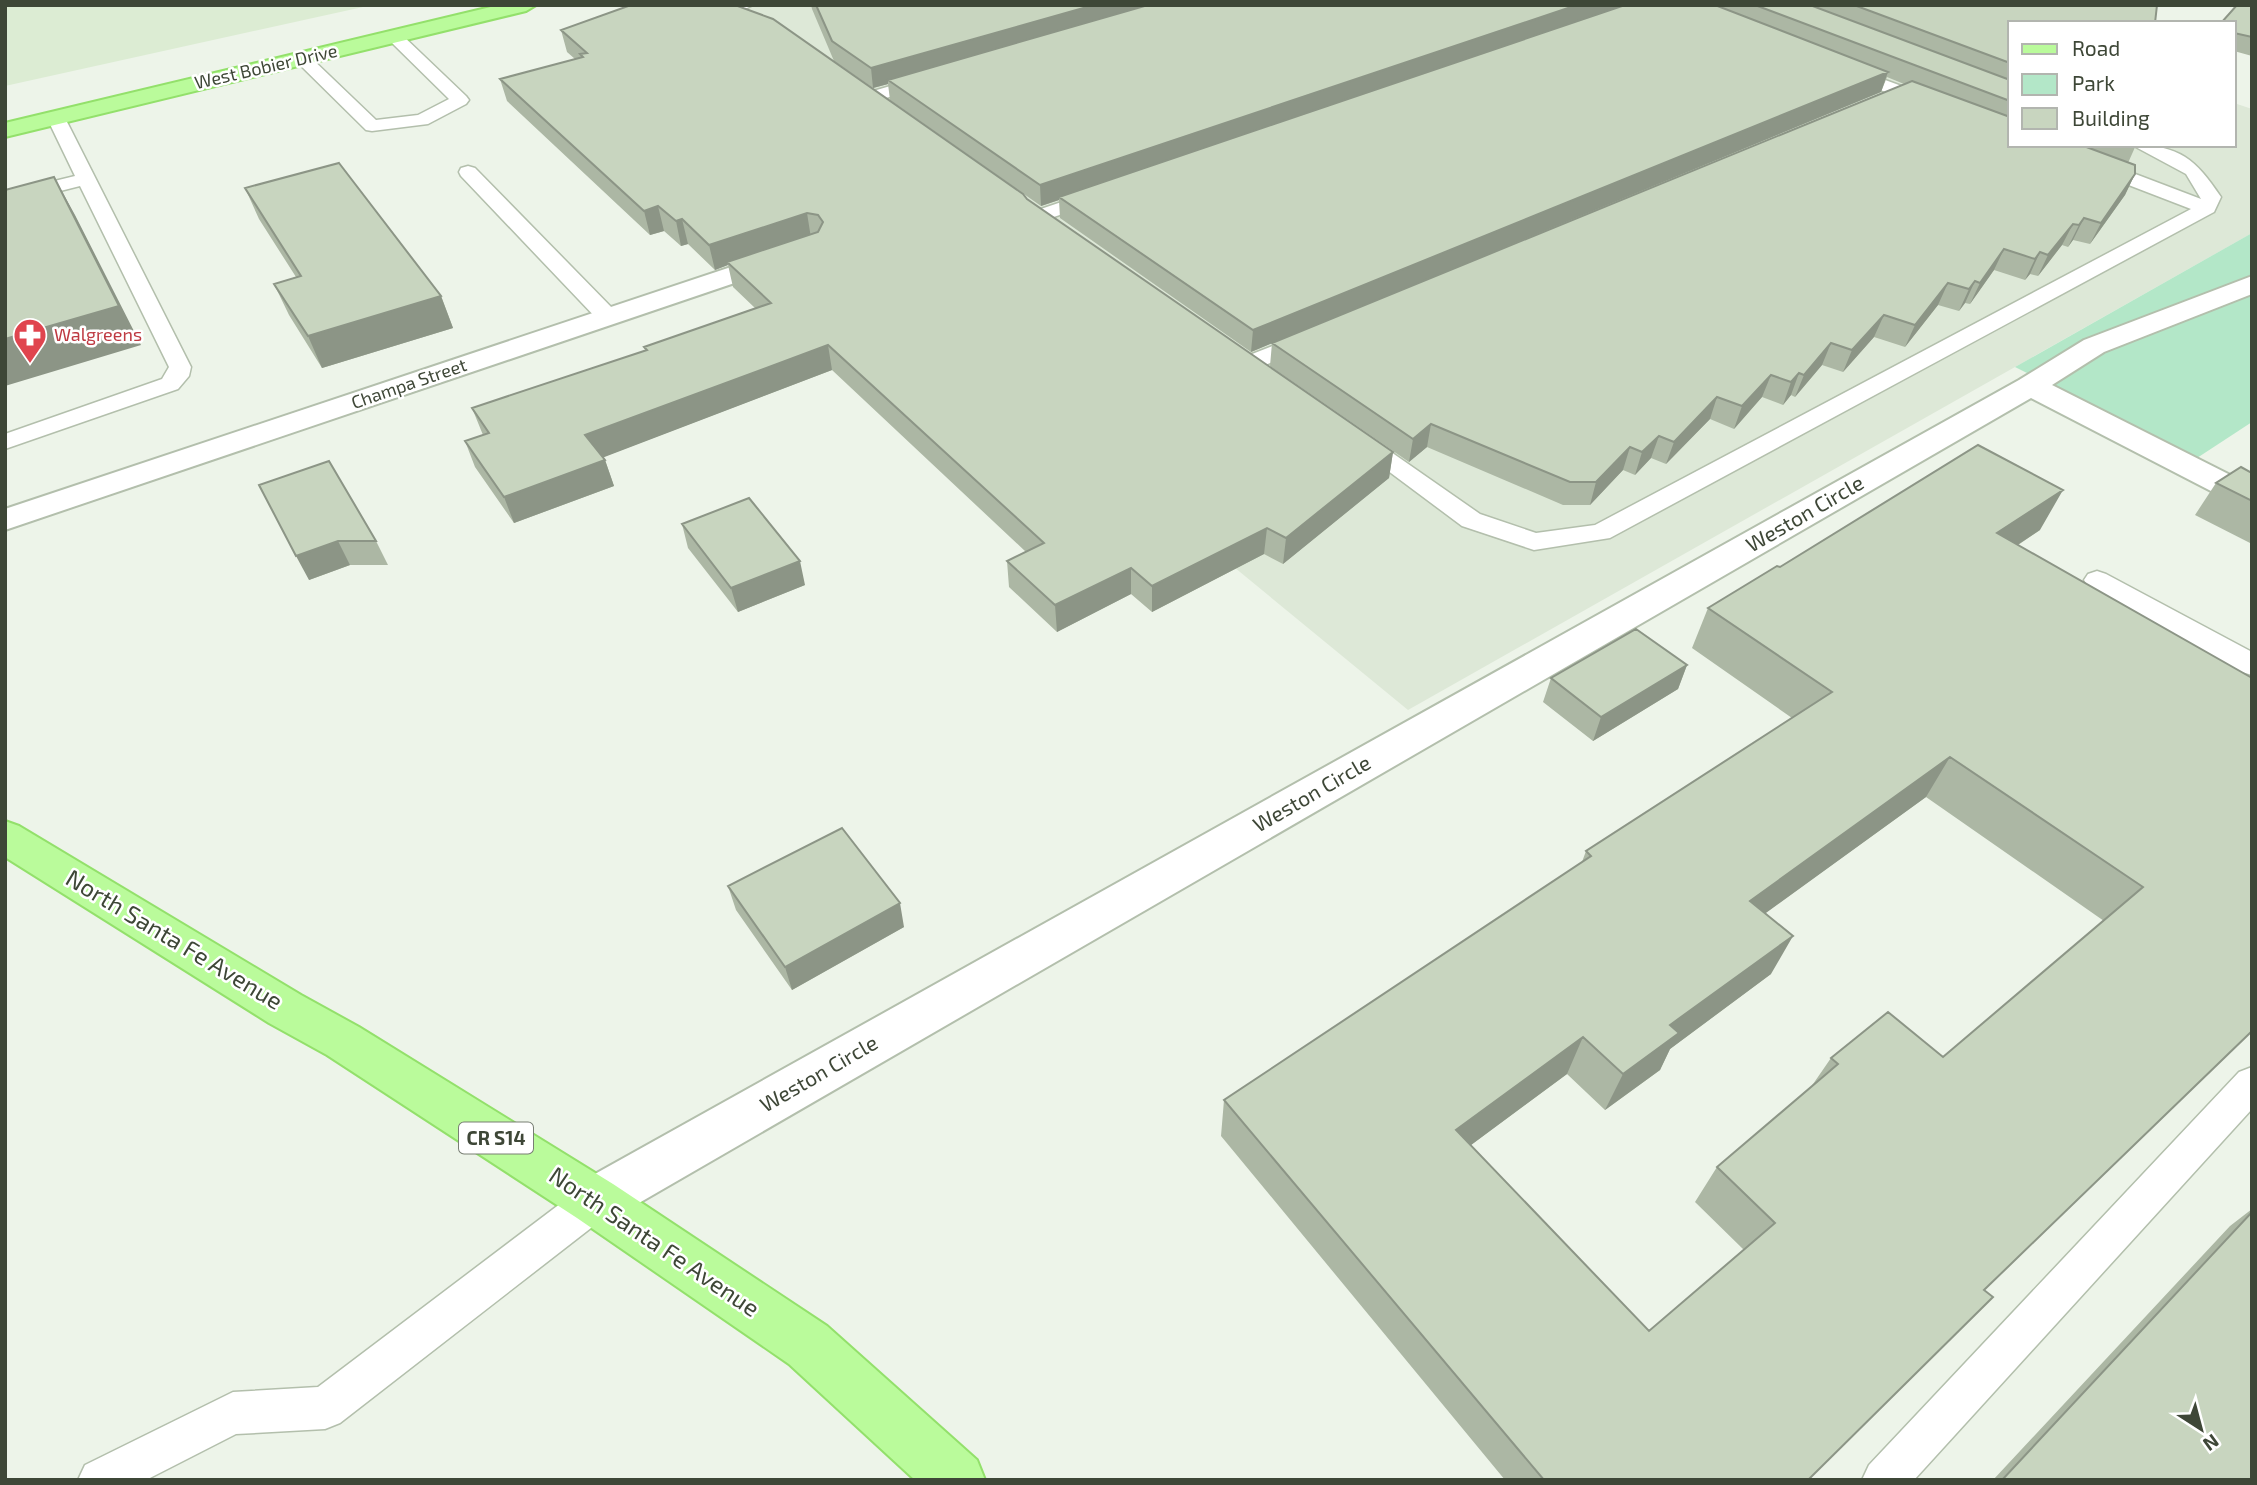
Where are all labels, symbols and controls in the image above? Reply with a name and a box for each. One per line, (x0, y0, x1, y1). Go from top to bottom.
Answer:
legend (2008, 21, 2236, 147)
text: Road (2072, 35, 2120, 60)
street label: West Bobier Drive (192, 39, 339, 93)
text: Park (2072, 70, 2115, 95)
text: Building (2072, 105, 2150, 130)
pharmacy icon: Walgreens (11, 316, 49, 365)
place label: Walgreens (54, 323, 142, 345)
street label: Champa Street (348, 353, 469, 413)
street label: Weston Circle (1741, 469, 1867, 556)
street label: Weston Circle (1248, 749, 1374, 836)
street label: North Santa Fe Avenue (61, 863, 288, 1015)
street label: Weston Circle (755, 1029, 881, 1116)
road number: CR S14 (459, 1122, 533, 1154)
street label: North Santa Fe Avenue (544, 1160, 766, 1322)
north arrow (2166, 1394, 2236, 1464)
text: N (2199, 1430, 2224, 1456)

